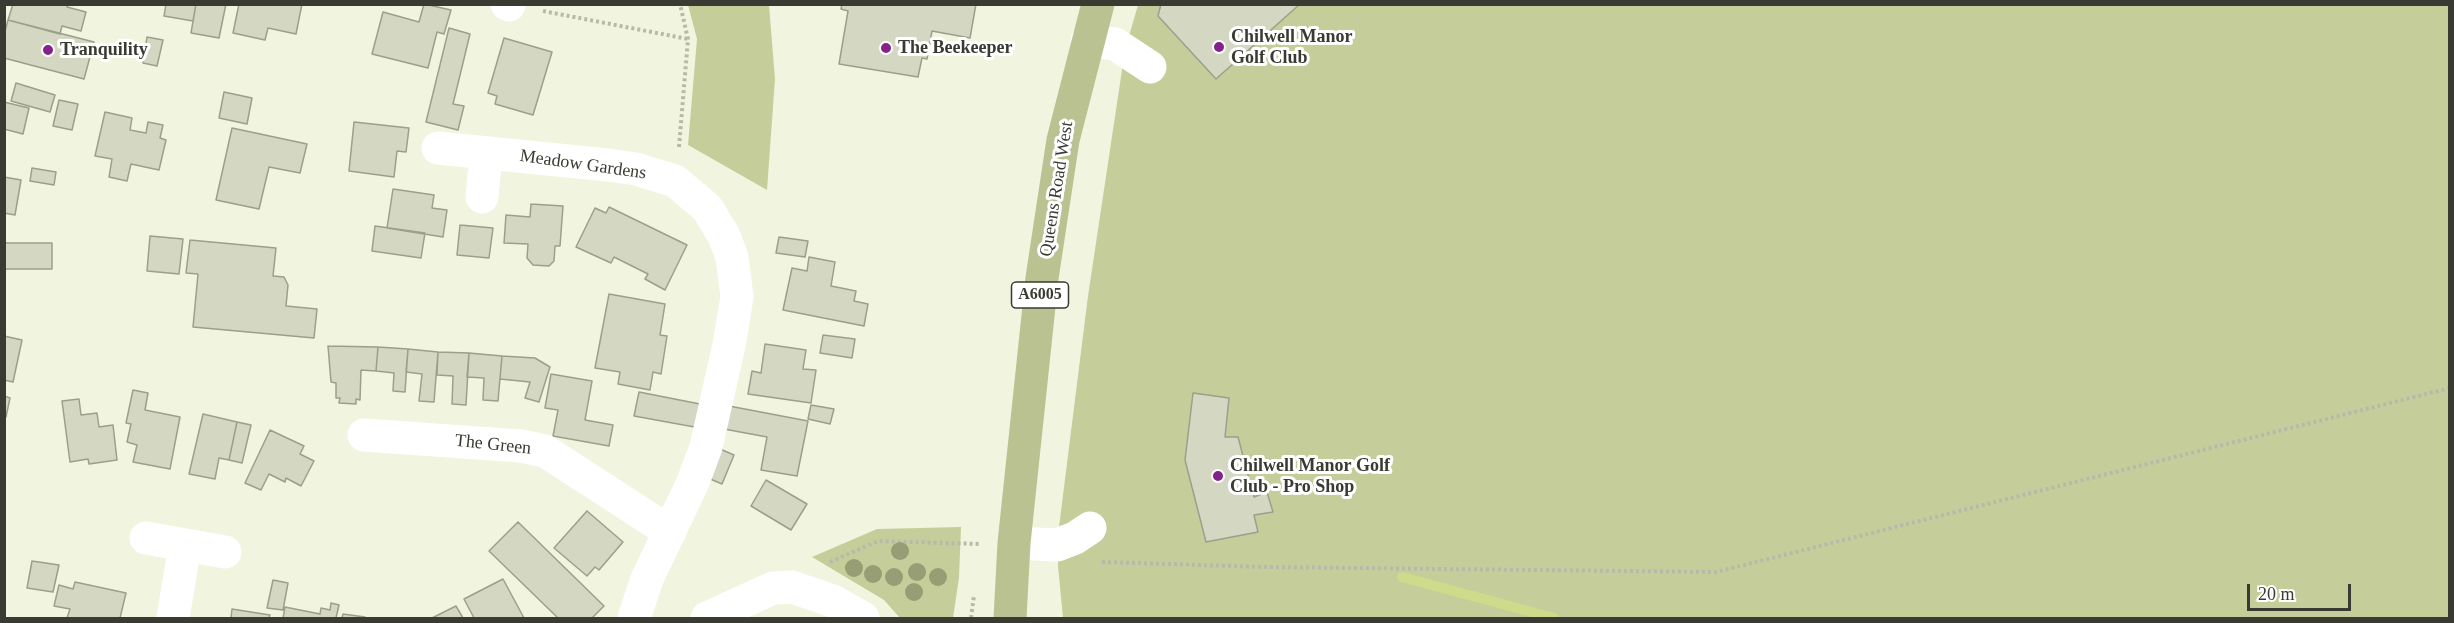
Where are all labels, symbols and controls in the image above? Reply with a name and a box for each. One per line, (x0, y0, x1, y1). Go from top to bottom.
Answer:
place label: Chilwell Manor Golf Club (1231, 26, 1352, 68)
place label: The Beekeeper (898, 37, 1012, 59)
place label: Tranquility (60, 39, 148, 61)
marker: Chilwell Manor Golf Club (1212, 40, 1226, 54)
marker: The Beekeeper (879, 41, 893, 55)
marker: Tranquility (41, 43, 55, 57)
street label: Queens Road West (1036, 120, 1078, 258)
street label: Meadow Gardens (518, 145, 648, 185)
road number: A6005 (1012, 282, 1068, 308)
street label: The Green (454, 430, 532, 460)
place label: Chilwell Manor Golf Club - Pro Shop (1230, 455, 1390, 498)
marker: Chilwell Manor Golf Club - Pro Shop (1211, 469, 1225, 483)
scale bar (2250, 572, 2354, 610)
text: 20 m (2258, 584, 2295, 604)

